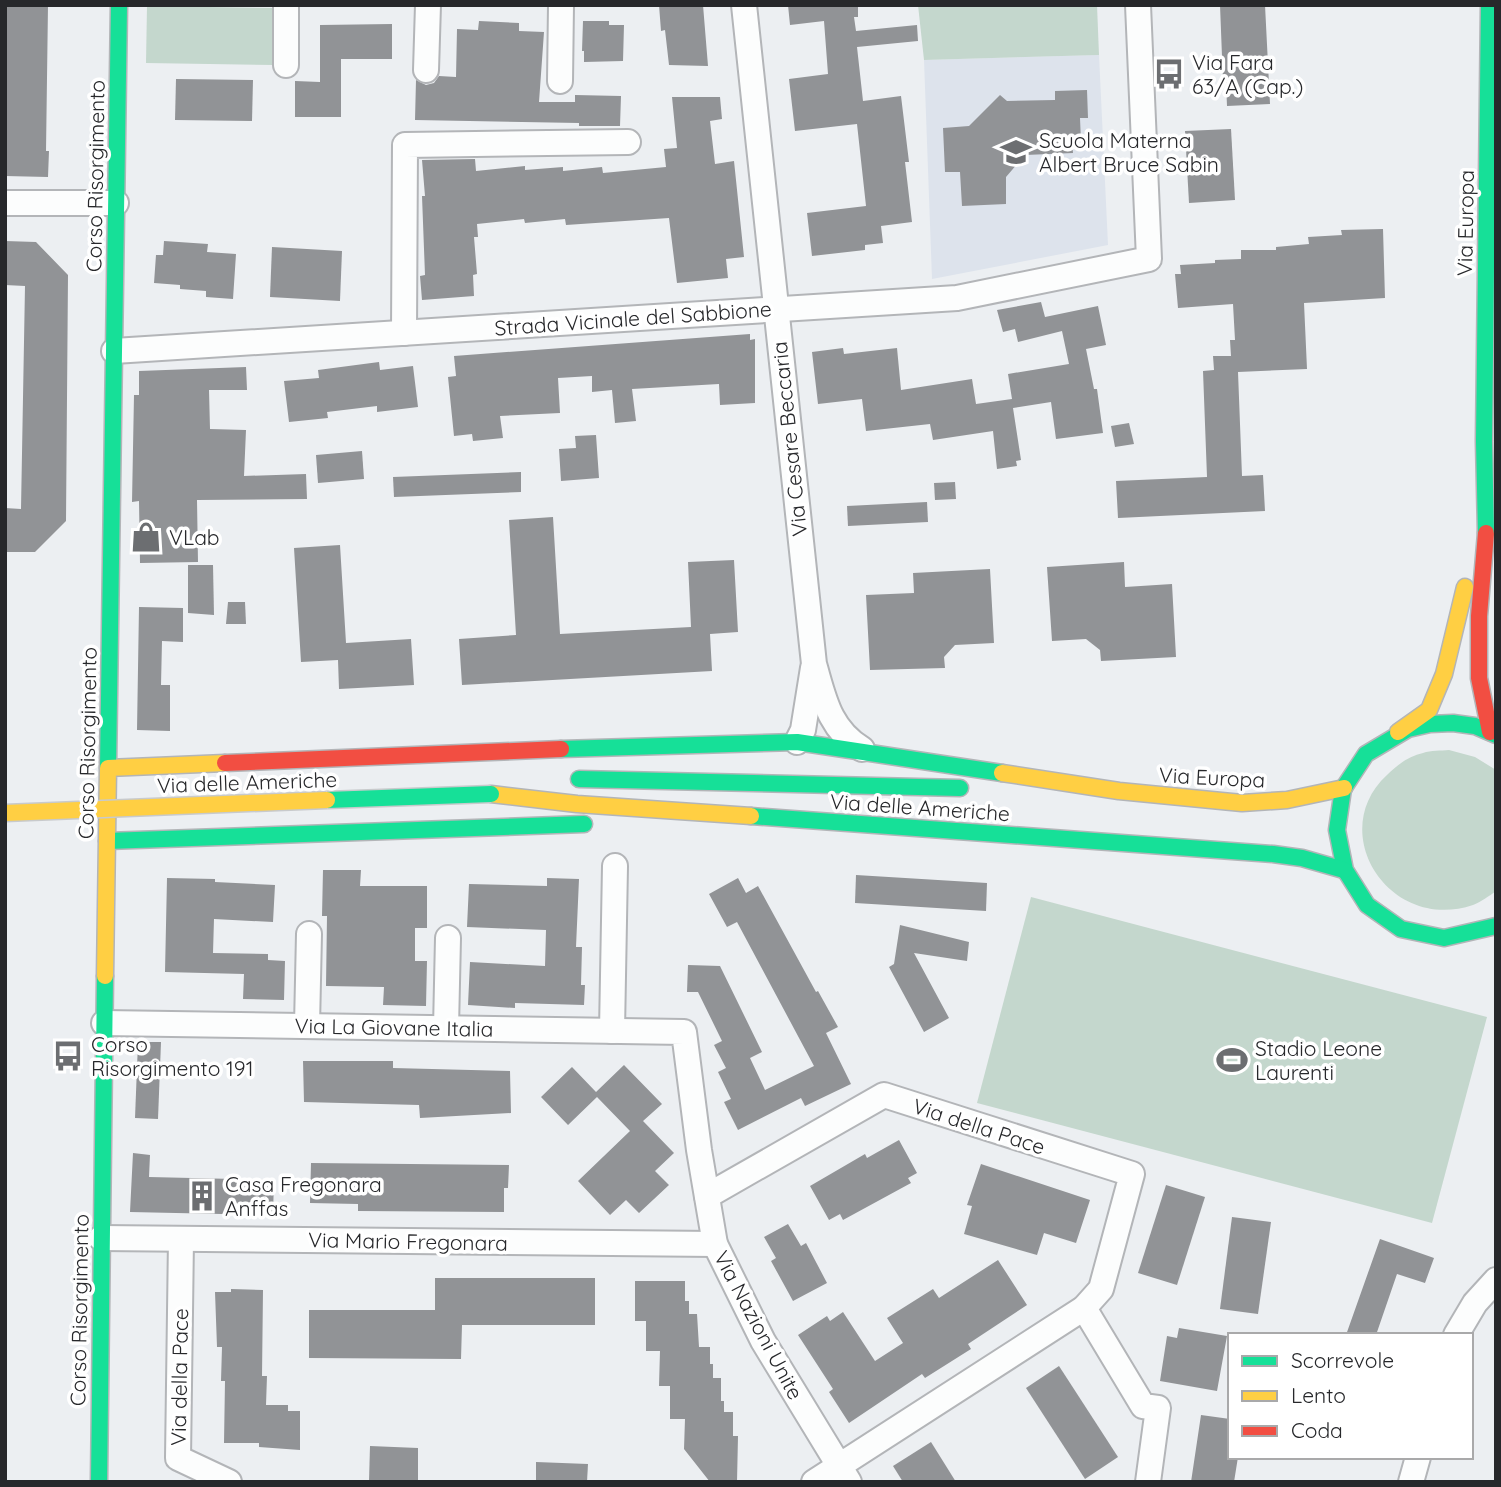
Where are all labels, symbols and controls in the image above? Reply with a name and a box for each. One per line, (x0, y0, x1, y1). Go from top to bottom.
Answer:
place label: Via Fara 63/A (Cap.) (1192, 49, 1303, 99)
bus stop icon: Via Fara 63/A (Cap.) (1152, 57, 1186, 91)
street label: Corso Risorgimento (80, 80, 110, 272)
place label: Scuola Materna Albert Bruce Sabin (1039, 127, 1219, 177)
school or university icon: Scuola Materna Albert Bruce Sabin (999, 135, 1033, 169)
street label: Via Europa (1451, 170, 1479, 276)
street label: Strada Vicinale del Sabbione (493, 295, 773, 341)
street label: Via Cesare Beccaria (766, 340, 812, 538)
shop icon: VLab (129, 520, 163, 554)
place label: VLab (169, 524, 220, 550)
street label: Corso Risorgimento (72, 647, 102, 839)
street label: Via Europa (1158, 761, 1266, 793)
street label: Via delle Americhe (156, 766, 338, 798)
street label: Via delle Americhe (829, 788, 1011, 826)
street label: Via La Giovane Italia (294, 1012, 494, 1042)
place label: Corso Risorgimento 191 (91, 1031, 253, 1081)
place label: Stadio Leone Laurenti (1255, 1035, 1382, 1085)
bus stop icon: Corso Risorgimento 191 (51, 1039, 85, 1073)
sports icon: Stadio Leone Laurenti (1215, 1043, 1249, 1077)
street label: Via della Pace (910, 1092, 1048, 1160)
place label: Casa Fregonara Anffas (225, 1171, 382, 1221)
building icon: Casa Fregonara Anffas (185, 1179, 219, 1213)
street label: Corso Risorgimento (64, 1214, 94, 1406)
street label: Via Mario Fregonara (308, 1226, 508, 1256)
street label: Via Nazioni Unite (709, 1246, 809, 1404)
street label: Via della Pace (165, 1308, 193, 1446)
legend (1228, 1333, 1473, 1459)
text: Scorrevole (1291, 1347, 1394, 1373)
text: Lento (1291, 1382, 1346, 1408)
text: Coda (1291, 1417, 1343, 1443)

